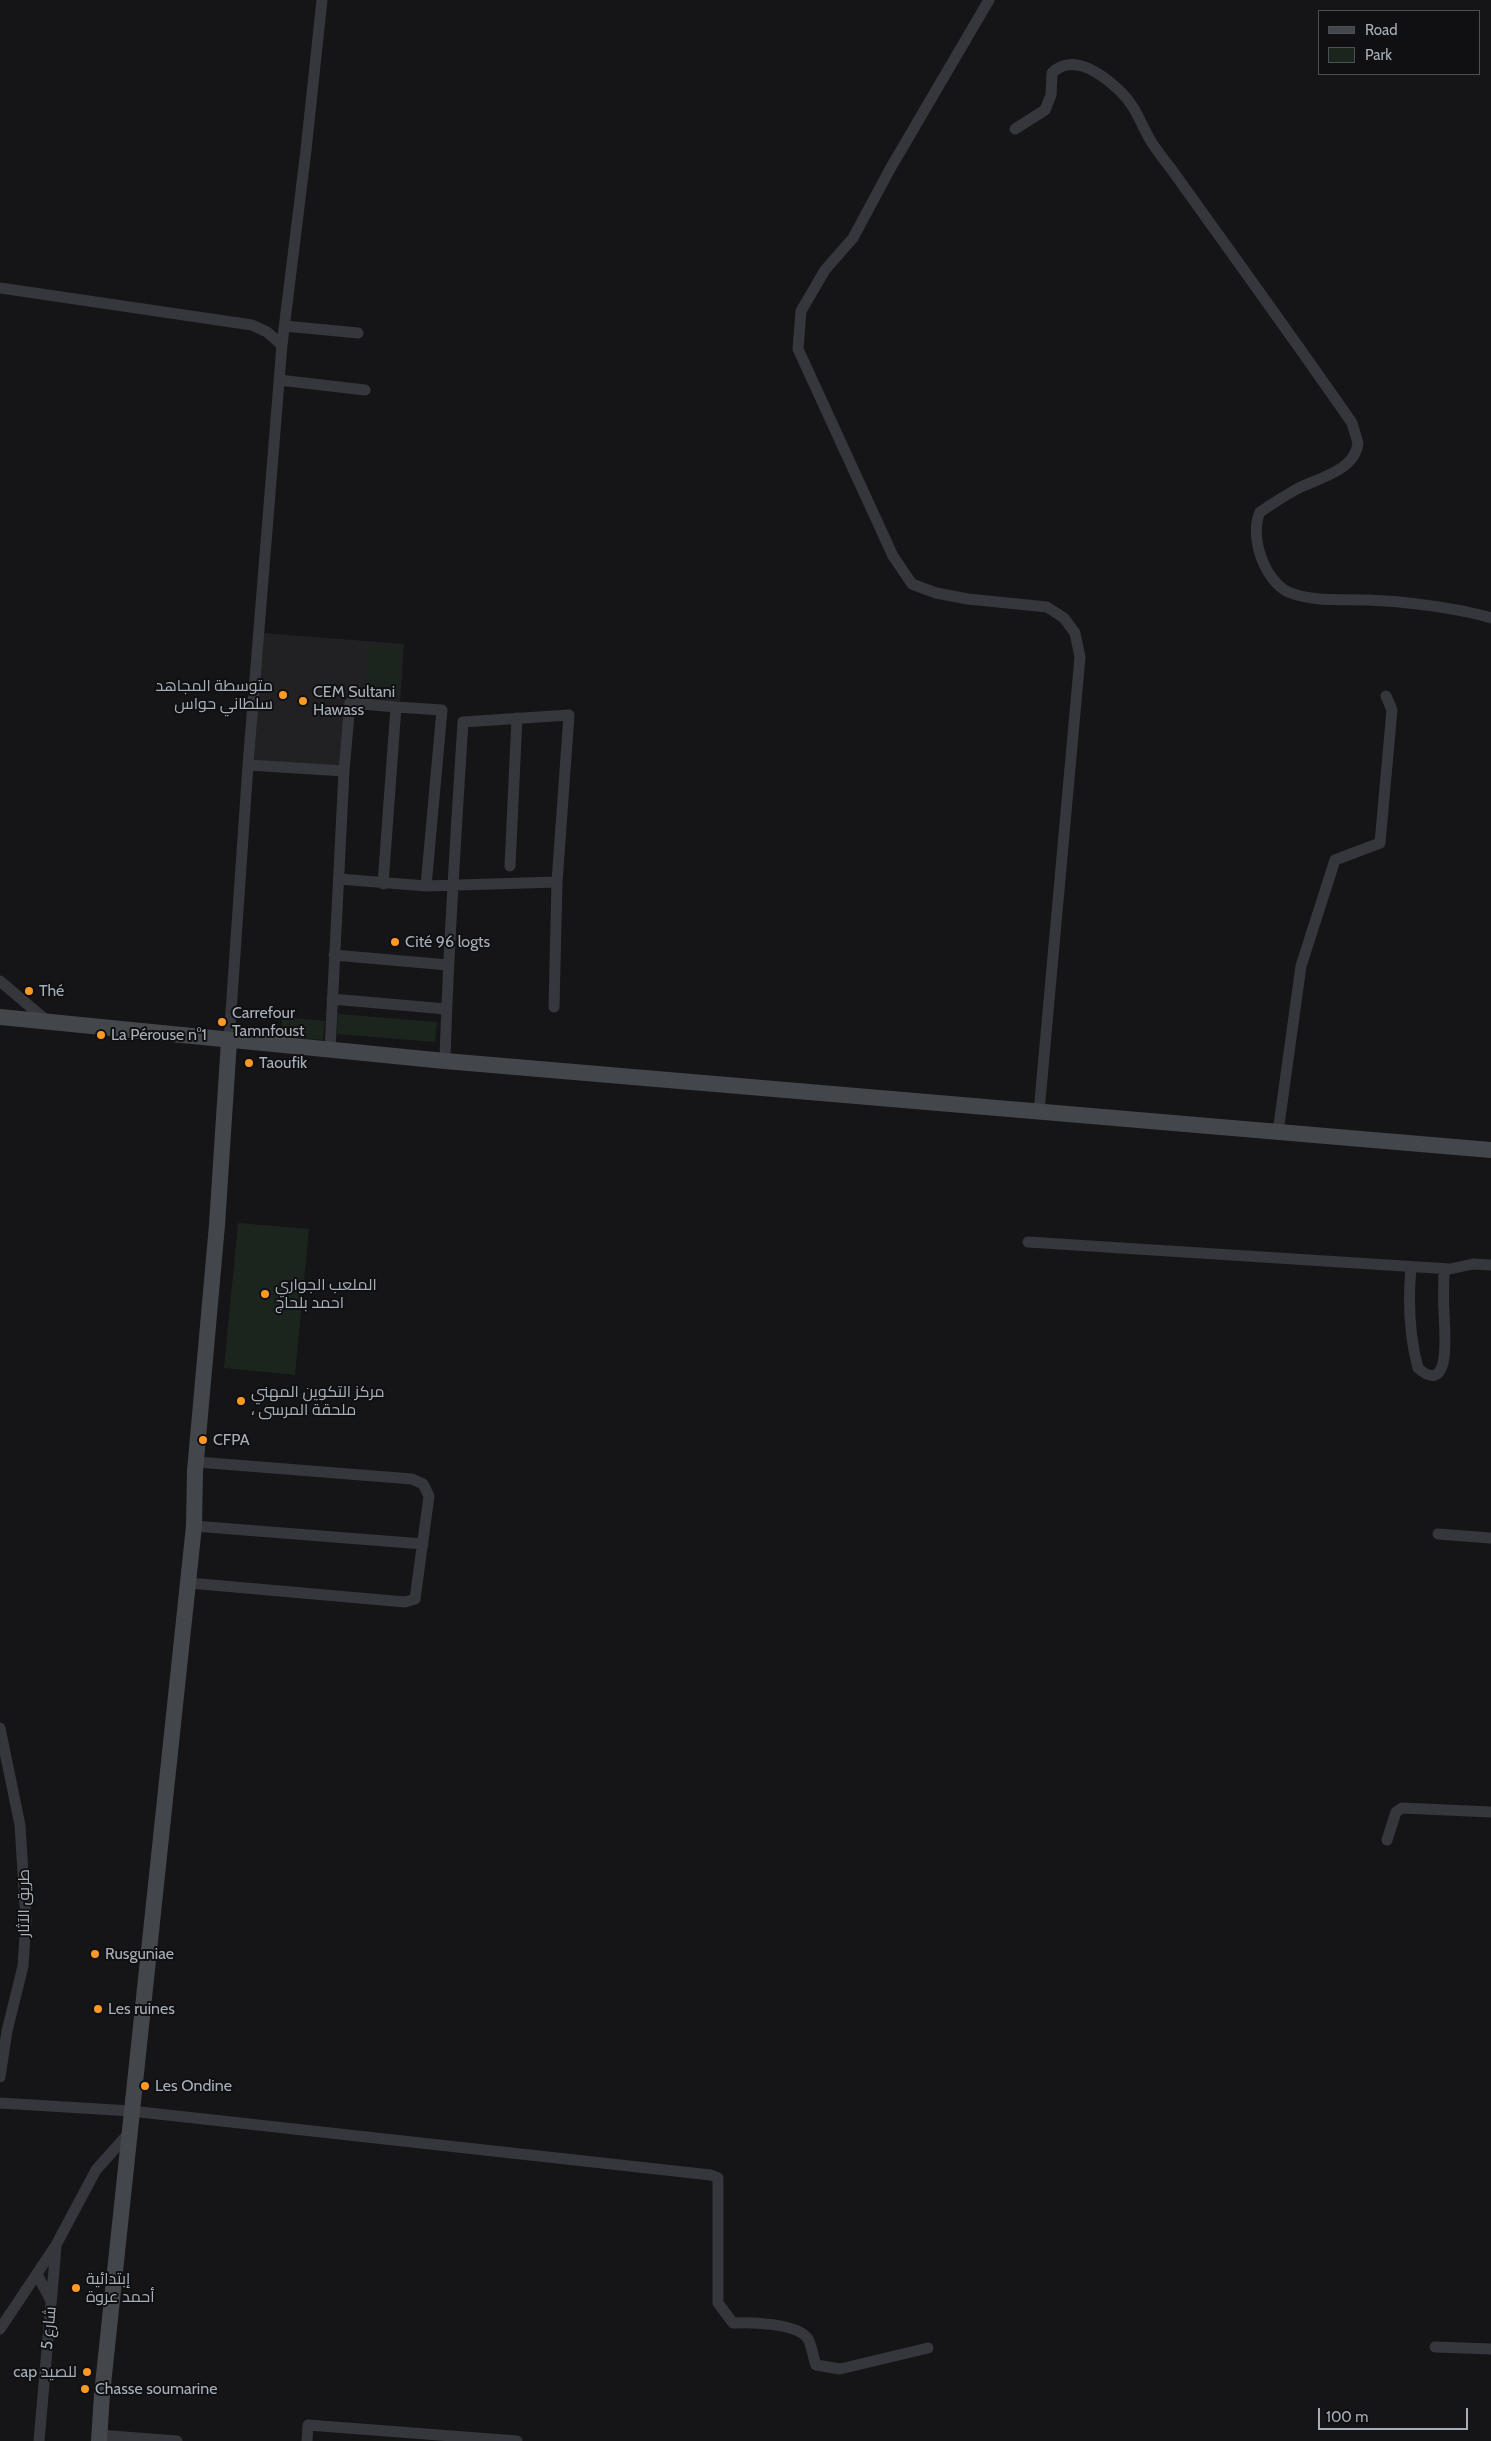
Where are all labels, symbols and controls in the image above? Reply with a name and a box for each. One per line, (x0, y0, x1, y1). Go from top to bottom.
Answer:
legend (1318, 10, 1481, 75)
text: Road (1365, 21, 1398, 39)
text: Park (1365, 46, 1392, 64)
place label: متوسطة المجاهد سلطاني حواس (156, 676, 273, 714)
place label: CEM Sultani Hawass (313, 682, 395, 720)
marker: متوسطة المجاهد سلطاني حواس (277, 689, 289, 701)
marker: CEM Sultani Hawass (297, 695, 309, 707)
place label: Cité 96 logts (405, 932, 490, 952)
marker: Cité 96 logts (389, 936, 401, 948)
place label: Thé (39, 981, 64, 1001)
marker: Thé (23, 985, 35, 997)
place label: Carrefour Tamnfoust (232, 1003, 304, 1041)
marker: Carrefour Tamnfoust (216, 1016, 228, 1028)
place label: La Pérouse n°1 (111, 1025, 207, 1045)
marker: La Pérouse n°1 (95, 1029, 107, 1041)
place label: Taoufik (259, 1053, 307, 1073)
marker: Taoufik (243, 1057, 255, 1069)
place label: الملعب الجواري احمد بلحاج (275, 1275, 377, 1313)
marker: الملعب الجواري احمد بلحاج (259, 1288, 271, 1300)
place label: مركز التكوين المهني ، ملحقة المرسى (251, 1382, 385, 1420)
marker: مركز التكوين المهني ، ملحقة المرسى (235, 1395, 247, 1407)
place label: CFPA (213, 1430, 250, 1450)
marker: CFPA (197, 1434, 209, 1446)
street label: طريق الآثار (14, 1869, 34, 1937)
place label: Rusguniae (105, 1944, 174, 1964)
marker: Rusguniae (89, 1948, 101, 1960)
place label: Les ruines (108, 1999, 175, 2019)
marker: Les ruines (92, 2003, 104, 2015)
place label: Les Ondine (155, 2076, 232, 2096)
marker: Les Ondine (139, 2080, 151, 2092)
place label: إبتدائية أحمد عروة (86, 2269, 154, 2307)
marker: إبتدائية أحمد عروة (70, 2282, 82, 2294)
street label: شارع 5 (38, 2306, 60, 2350)
place label: cap للصيد (13, 2362, 77, 2382)
marker: cap للصيد (81, 2366, 93, 2378)
place label: Chasse soumarine (95, 2379, 217, 2399)
marker: Chasse soumarine (79, 2383, 91, 2395)
scale bar (1321, 2398, 1471, 2430)
text: 100 m (1326, 2408, 1368, 2426)

